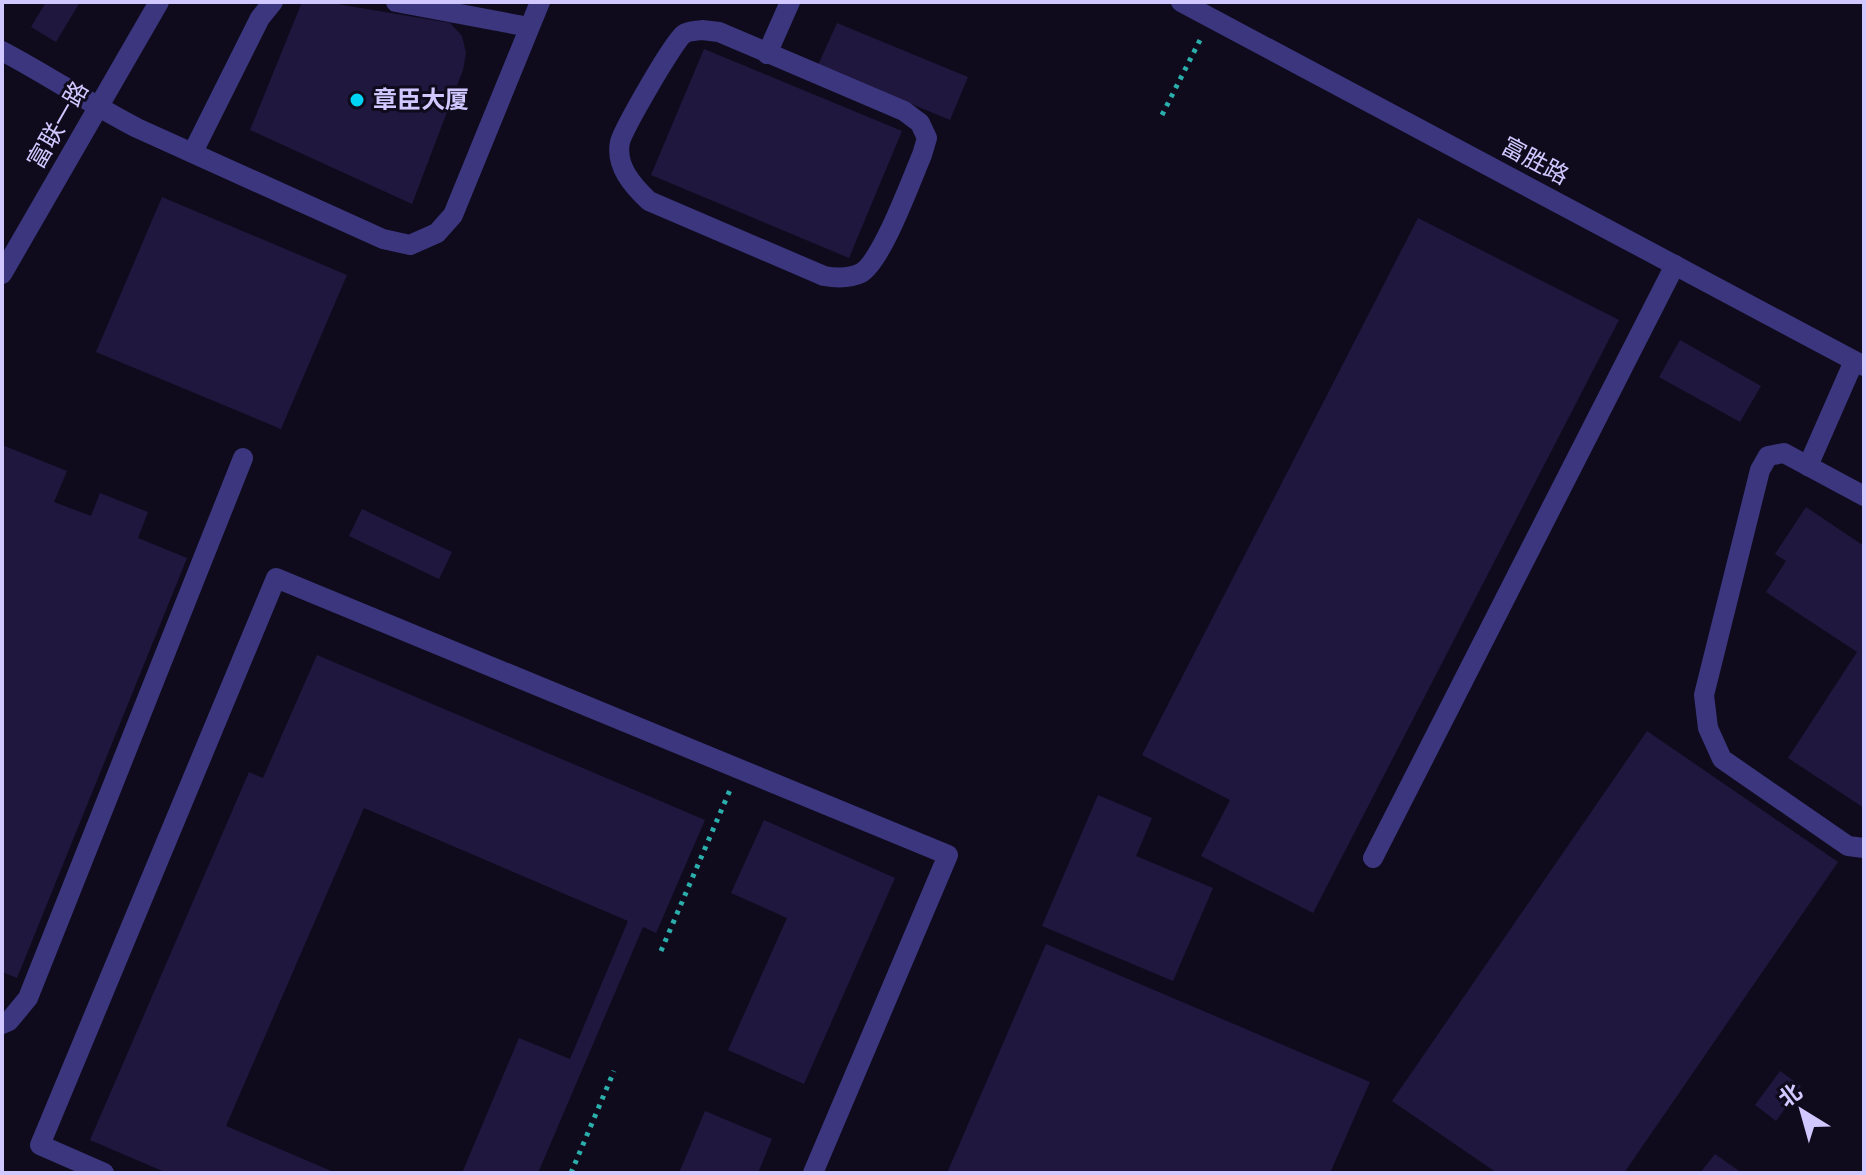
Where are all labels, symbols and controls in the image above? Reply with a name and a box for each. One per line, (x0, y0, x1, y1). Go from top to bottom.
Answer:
street label: 富联一路 (22, 76, 95, 174)
place label: 章臣大厦 (373, 86, 469, 115)
marker: 章臣大厦 (348, 91, 366, 109)
street label: 富胜路 (1496, 132, 1573, 191)
north arrow (1762, 1071, 1842, 1151)
text: 北 (1774, 1079, 1807, 1113)

